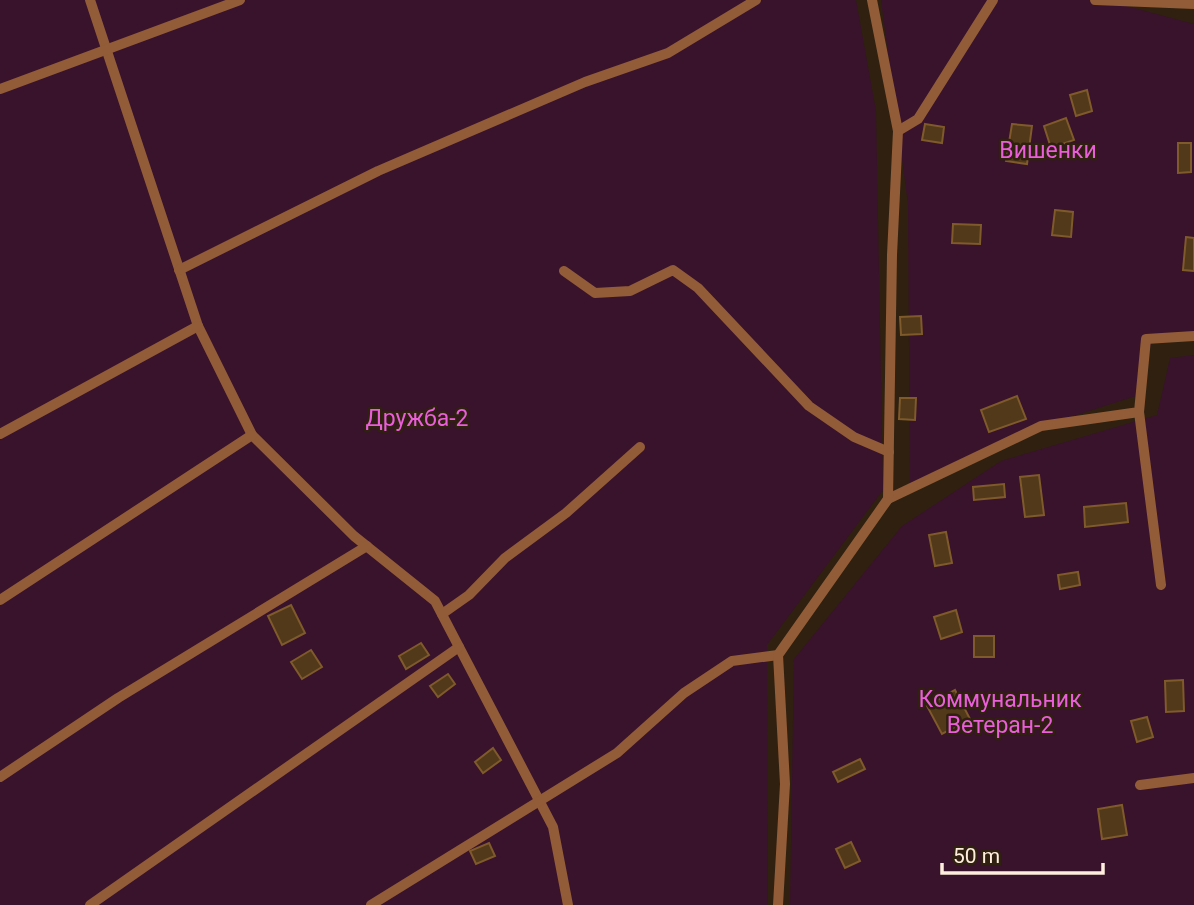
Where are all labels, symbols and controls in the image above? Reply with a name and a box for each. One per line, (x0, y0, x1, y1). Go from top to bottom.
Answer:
park label: Вишенки (999, 137, 1097, 164)
park label: Дружба-2 (365, 405, 469, 432)
park label: Коммунальник Ветеран-2 (918, 686, 1082, 739)
scale bar (942, 832, 1103, 876)
text: 50 m (953, 844, 1000, 868)

